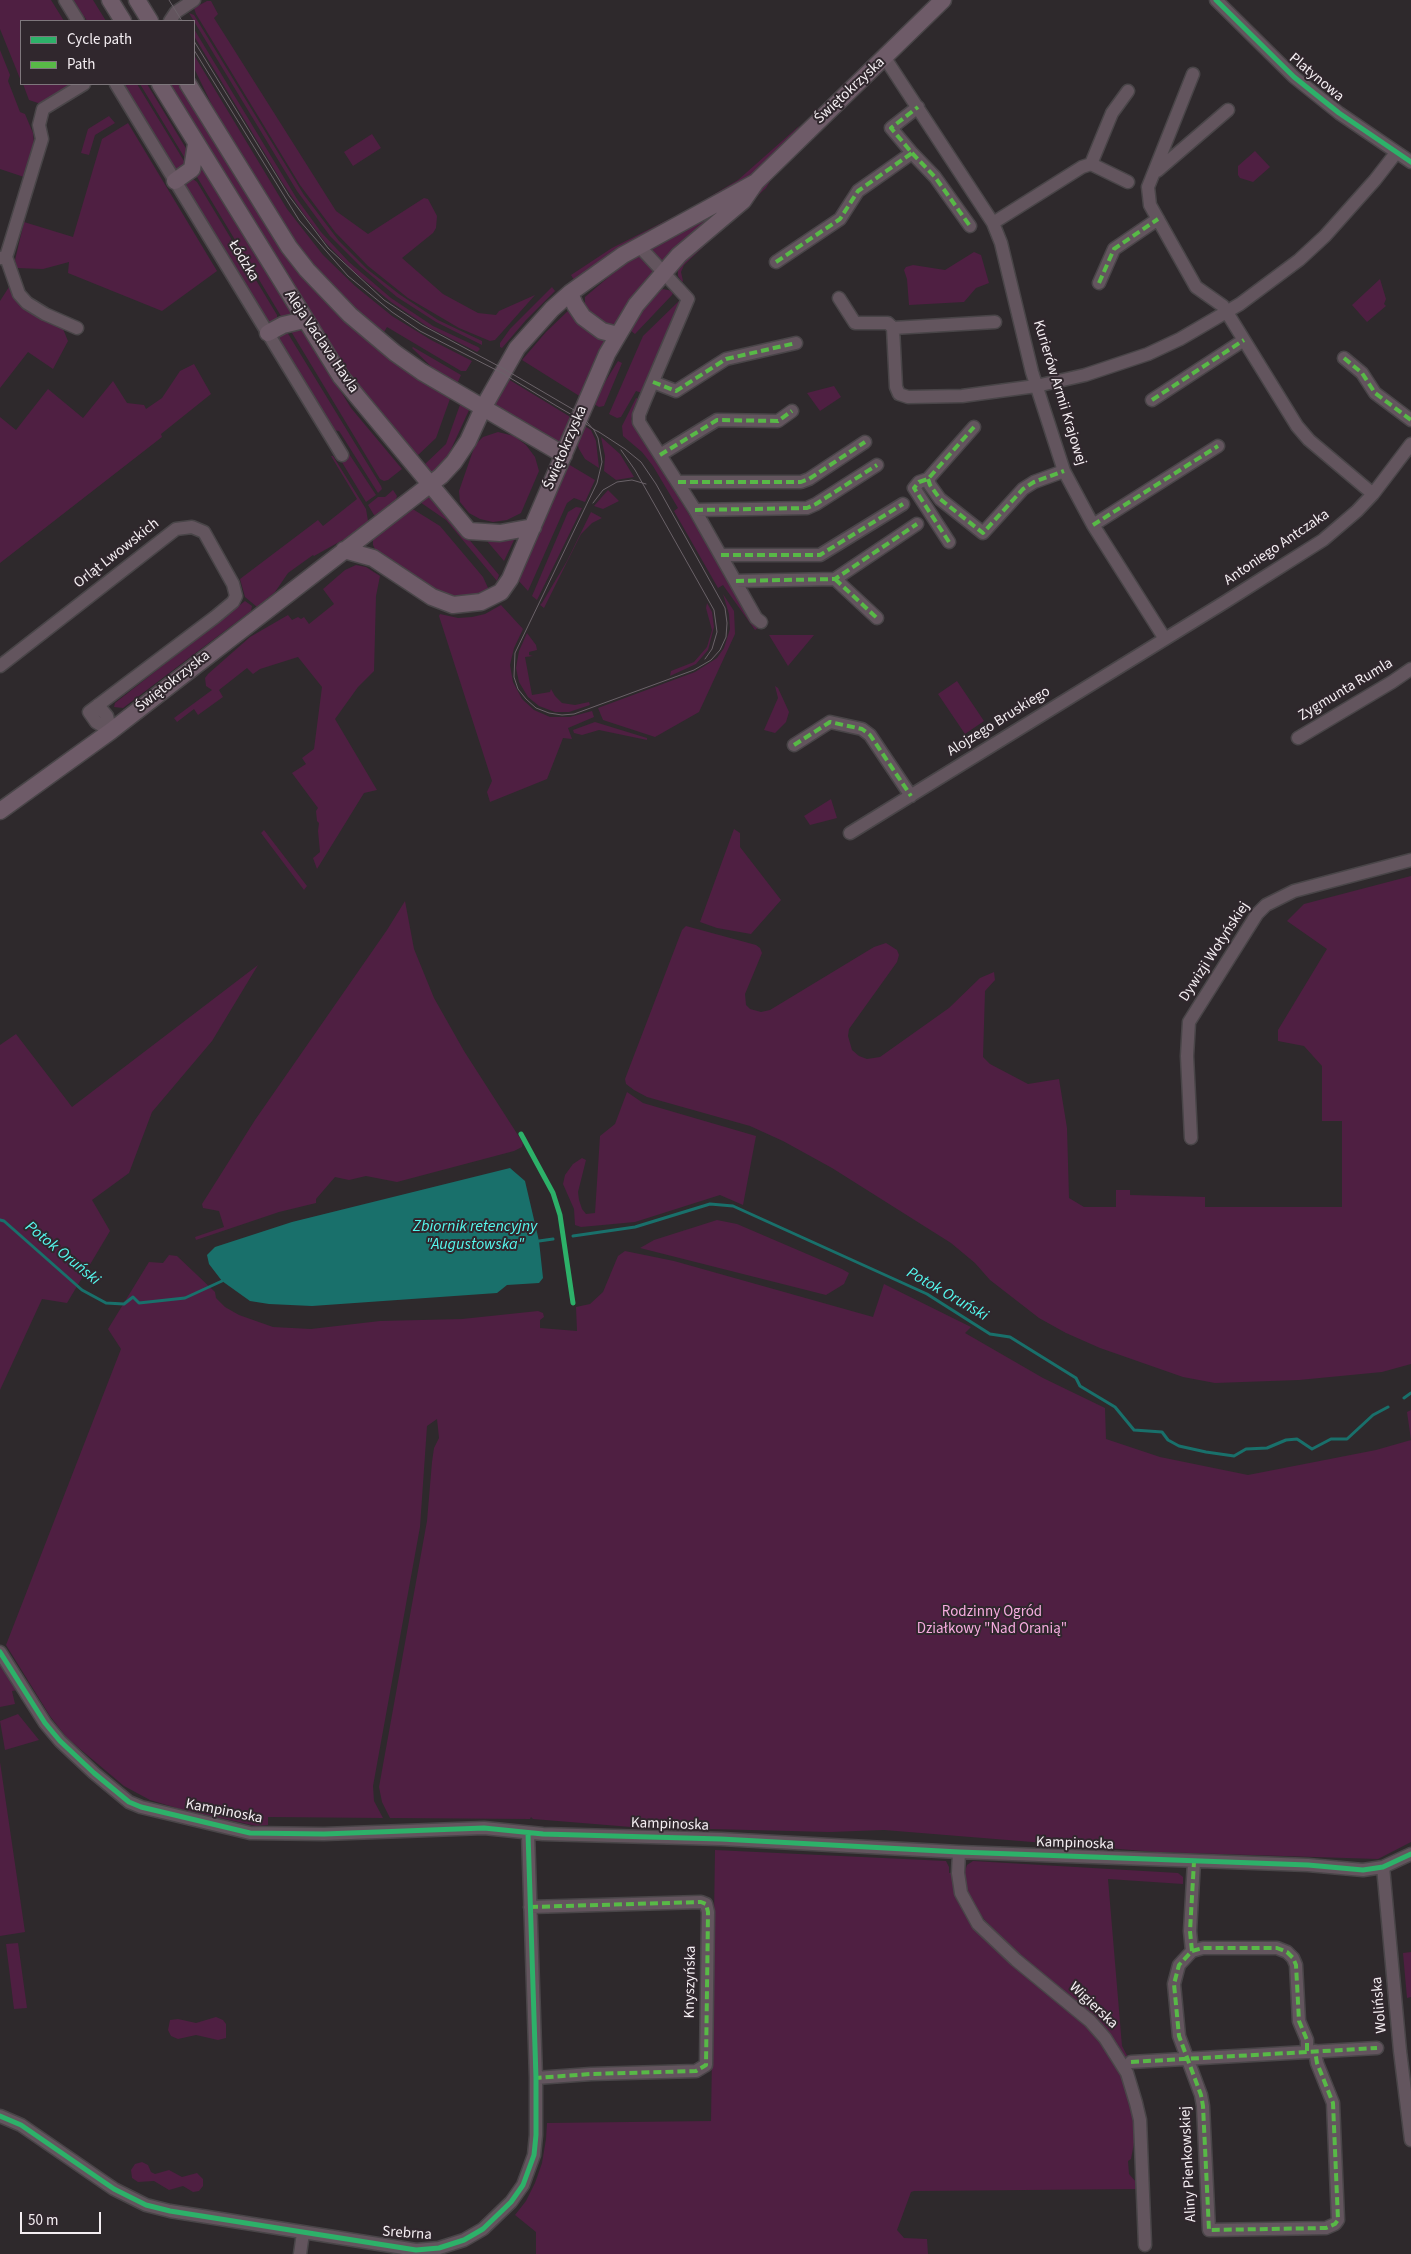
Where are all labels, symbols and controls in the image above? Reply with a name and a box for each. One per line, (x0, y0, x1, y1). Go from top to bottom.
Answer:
legend (20, 20, 195, 85)
text: Cycle path (67, 29, 132, 50)
street label: Platynowa (1285, 50, 1347, 106)
text: Path (67, 54, 95, 75)
street label: Świętokrzyska (811, 54, 889, 128)
street label: Łódzka (224, 237, 262, 285)
street label: Aleja Vaclava Havla (280, 287, 362, 397)
street label: Kurierów Armii Krajowej (1028, 318, 1090, 468)
street label: Świętokrzyska (540, 403, 592, 493)
street label: Antoniego Antczaka (1221, 506, 1333, 590)
street label: Orląt Lwowskich (71, 515, 163, 593)
street label: Świętokrzyska (132, 647, 214, 717)
street label: Zygmunta Rumla (1295, 655, 1397, 725)
street label: Alojzego Bruskiego (944, 683, 1054, 761)
street label: Dywizji Wołyńskiej (1176, 899, 1254, 1005)
water label: Zbiornik retencyjny "Augustowska" (413, 1217, 537, 1255)
water label: Potok Oruński (21, 1218, 103, 1290)
water label: Potok Oruński (903, 1264, 991, 1326)
park label: Rodzinny Ogród Działkowy "Nad Oranią" (917, 1604, 1067, 1639)
street label: Kampinoska (184, 1796, 264, 1828)
street label: Kampinoska (631, 1815, 709, 1835)
street label: Kampinoska (1036, 1834, 1114, 1854)
street label: Knyszyńska (681, 1945, 701, 2019)
street label: Wolińska (1369, 1976, 1391, 2034)
street label: Wigierska (1065, 1979, 1121, 2033)
street label: Aliny Pienkowskiej (1177, 2105, 1201, 2223)
scale bar (22, 2202, 104, 2234)
text: 50 m (28, 2210, 58, 2231)
street label: Srebrna (382, 2223, 432, 2245)

